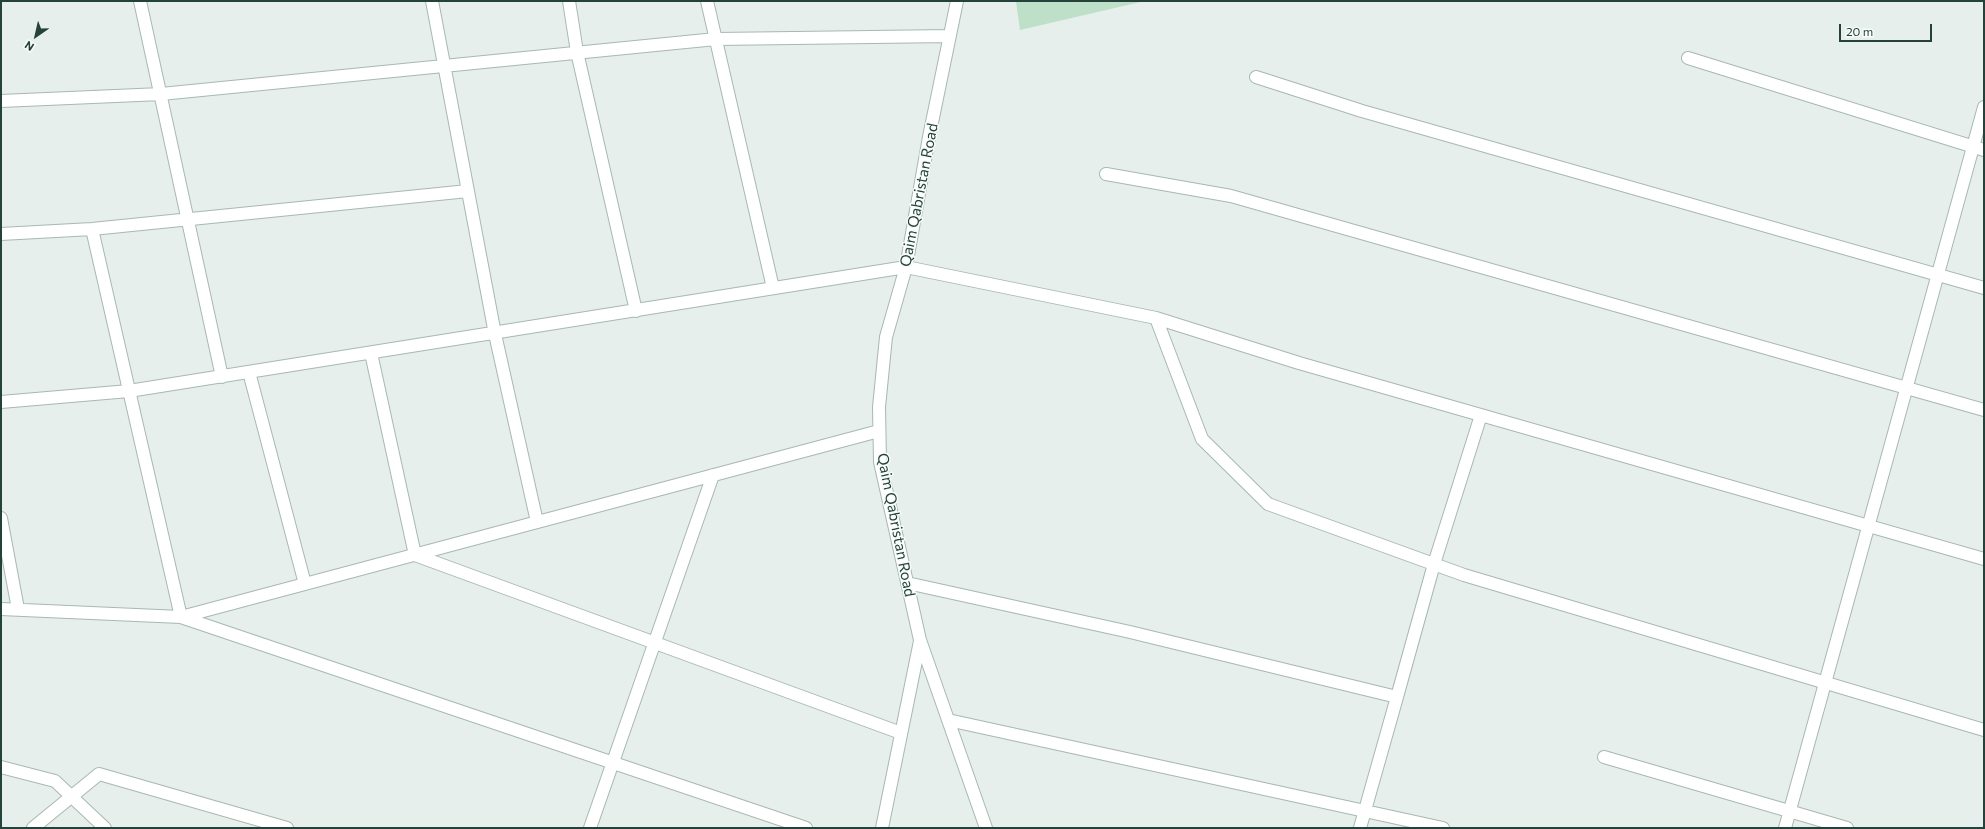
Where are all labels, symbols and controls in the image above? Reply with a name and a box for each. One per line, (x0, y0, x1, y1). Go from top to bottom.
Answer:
north arrow (16, 16, 56, 56)
scale bar (1841, 16, 1934, 42)
text: 20 m (1846, 24, 1873, 38)
text: N (22, 39, 36, 54)
street label: Qaim Qabristan Road (896, 122, 942, 268)
street label: Qaim Qabristan Road (873, 452, 919, 598)

